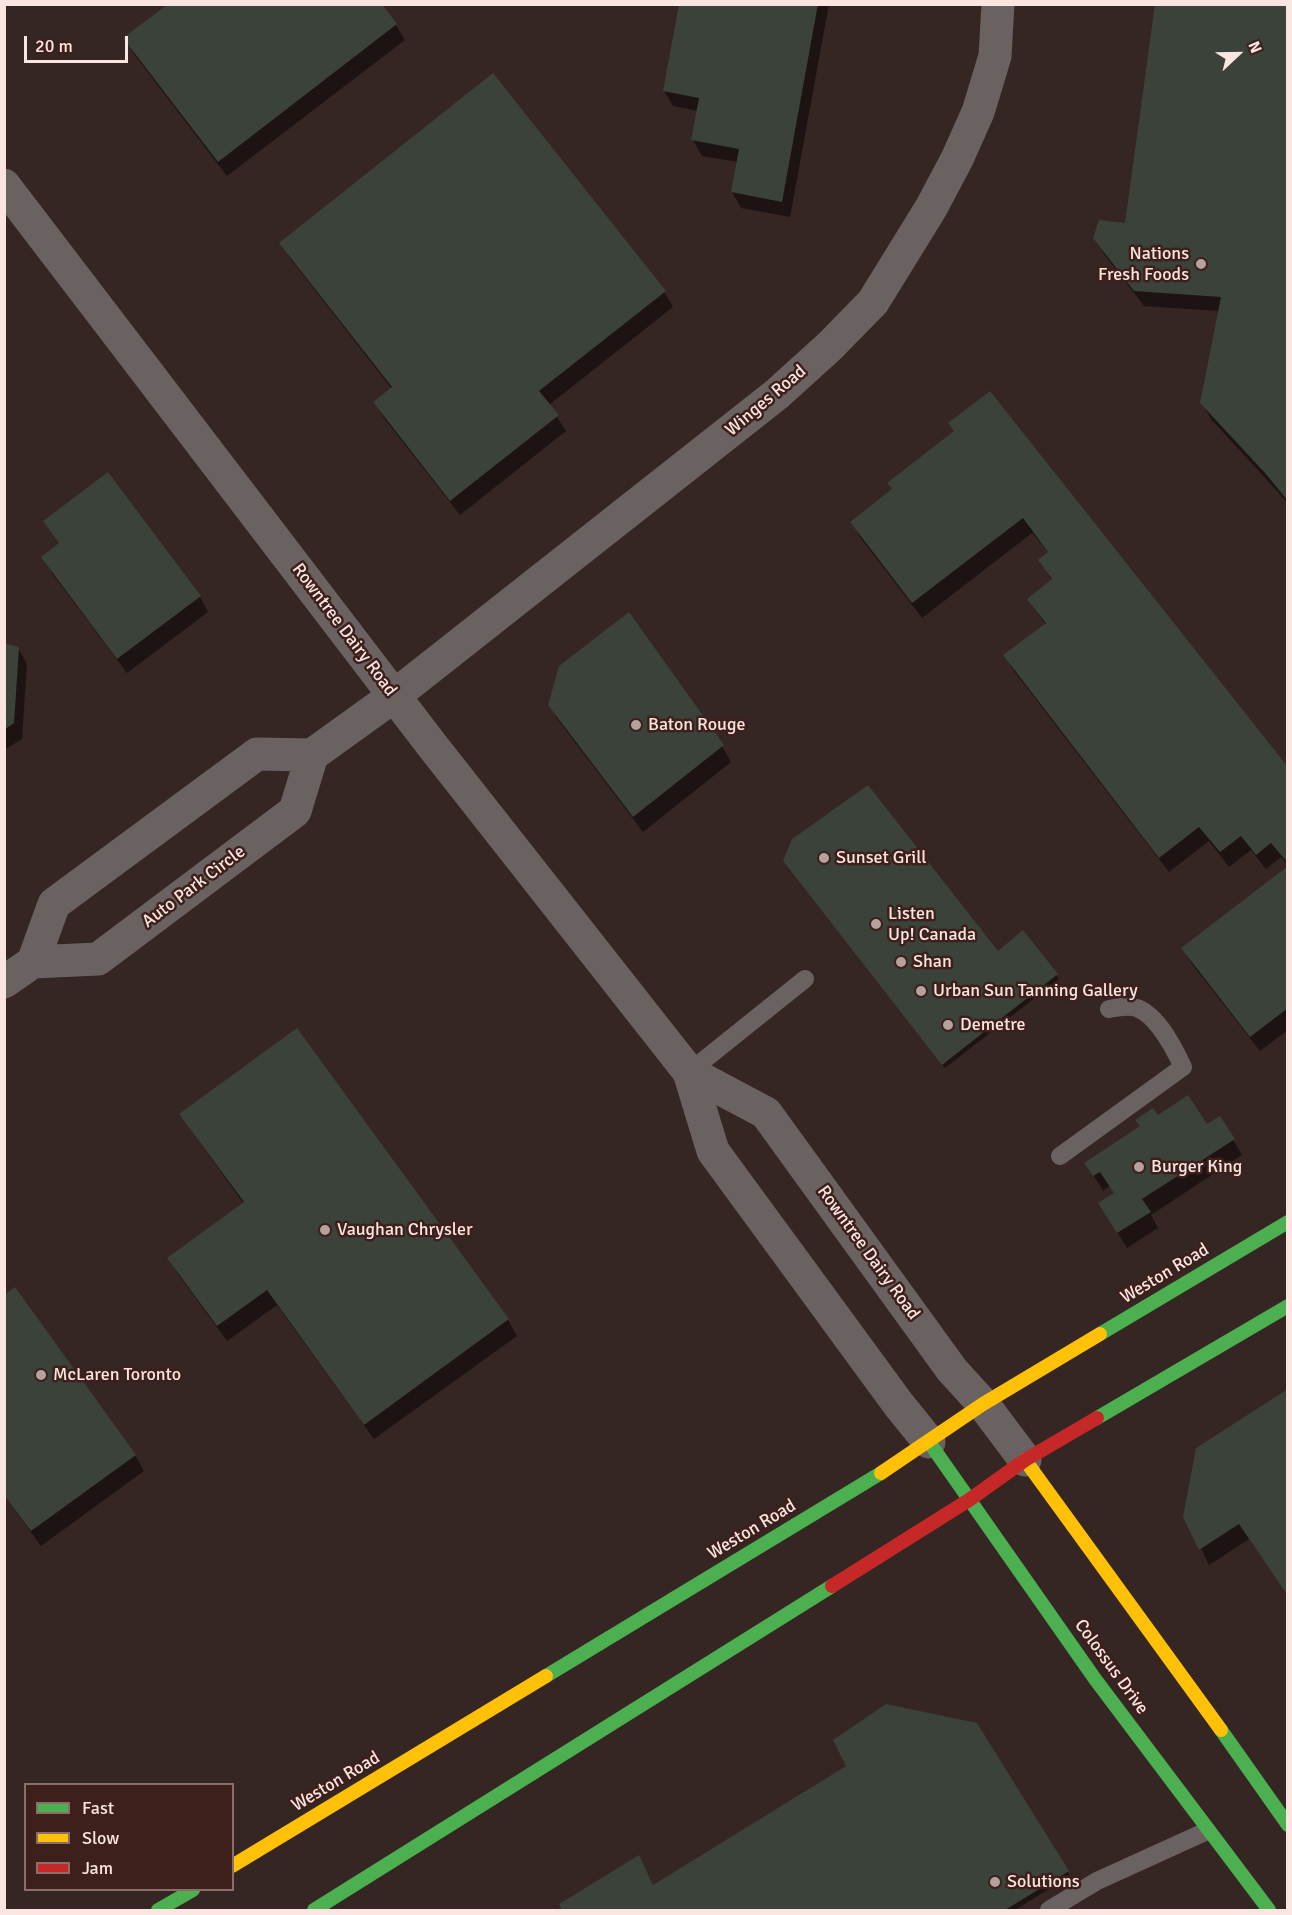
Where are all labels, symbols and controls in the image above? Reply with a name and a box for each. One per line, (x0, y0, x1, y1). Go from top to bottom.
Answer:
scale bar (27, 24, 130, 62)
north arrow (1208, 24, 1268, 84)
text: 20 m (35, 35, 73, 57)
text: N (1243, 38, 1266, 56)
place label: Nations Fresh Foods (1098, 243, 1189, 286)
marker: Nations Fresh Foods (1194, 257, 1208, 271)
street label: Winges Road (721, 361, 811, 441)
street label: Rowntree Dairy Road (287, 559, 401, 701)
place label: Baton Rouge (648, 714, 745, 736)
marker: Baton Rouge (629, 718, 643, 732)
street label: Auto Park Circle (138, 841, 250, 933)
place label: Sunset Grill (836, 847, 927, 869)
marker: Sunset Grill (817, 851, 831, 865)
place label: Listen Up! Canada (888, 903, 976, 946)
marker: Listen Up! Canada (869, 917, 883, 931)
place label: Shan (913, 951, 952, 973)
marker: Shan (894, 955, 908, 969)
place label: Urban Sun Tanning Gallery (933, 980, 1138, 1002)
marker: Urban Sun Tanning Gallery (914, 984, 928, 998)
place label: Demetre (960, 1014, 1026, 1036)
marker: Demetre (941, 1018, 955, 1032)
place label: Burger King (1151, 1156, 1242, 1178)
marker: Burger King (1132, 1160, 1146, 1174)
street label: Rowntree Dairy Road (812, 1182, 924, 1324)
place label: Vaughan Chrysler (337, 1219, 473, 1241)
marker: Vaughan Chrysler (318, 1223, 332, 1237)
street label: Weston Road (1117, 1239, 1213, 1309)
place label: McLaren Toronto (53, 1364, 181, 1386)
marker: McLaren Toronto (34, 1368, 48, 1382)
street label: Weston Road (704, 1495, 800, 1565)
street label: Colossus Drive (1069, 1615, 1153, 1719)
street label: Weston Road (288, 1747, 384, 1817)
legend (24, 1783, 234, 1891)
text: Fast (82, 1797, 114, 1819)
text: Slow (82, 1827, 119, 1849)
text: Jam (82, 1857, 113, 1879)
place label: Solutions (1007, 1871, 1080, 1893)
marker: Solutions (988, 1875, 1002, 1889)

